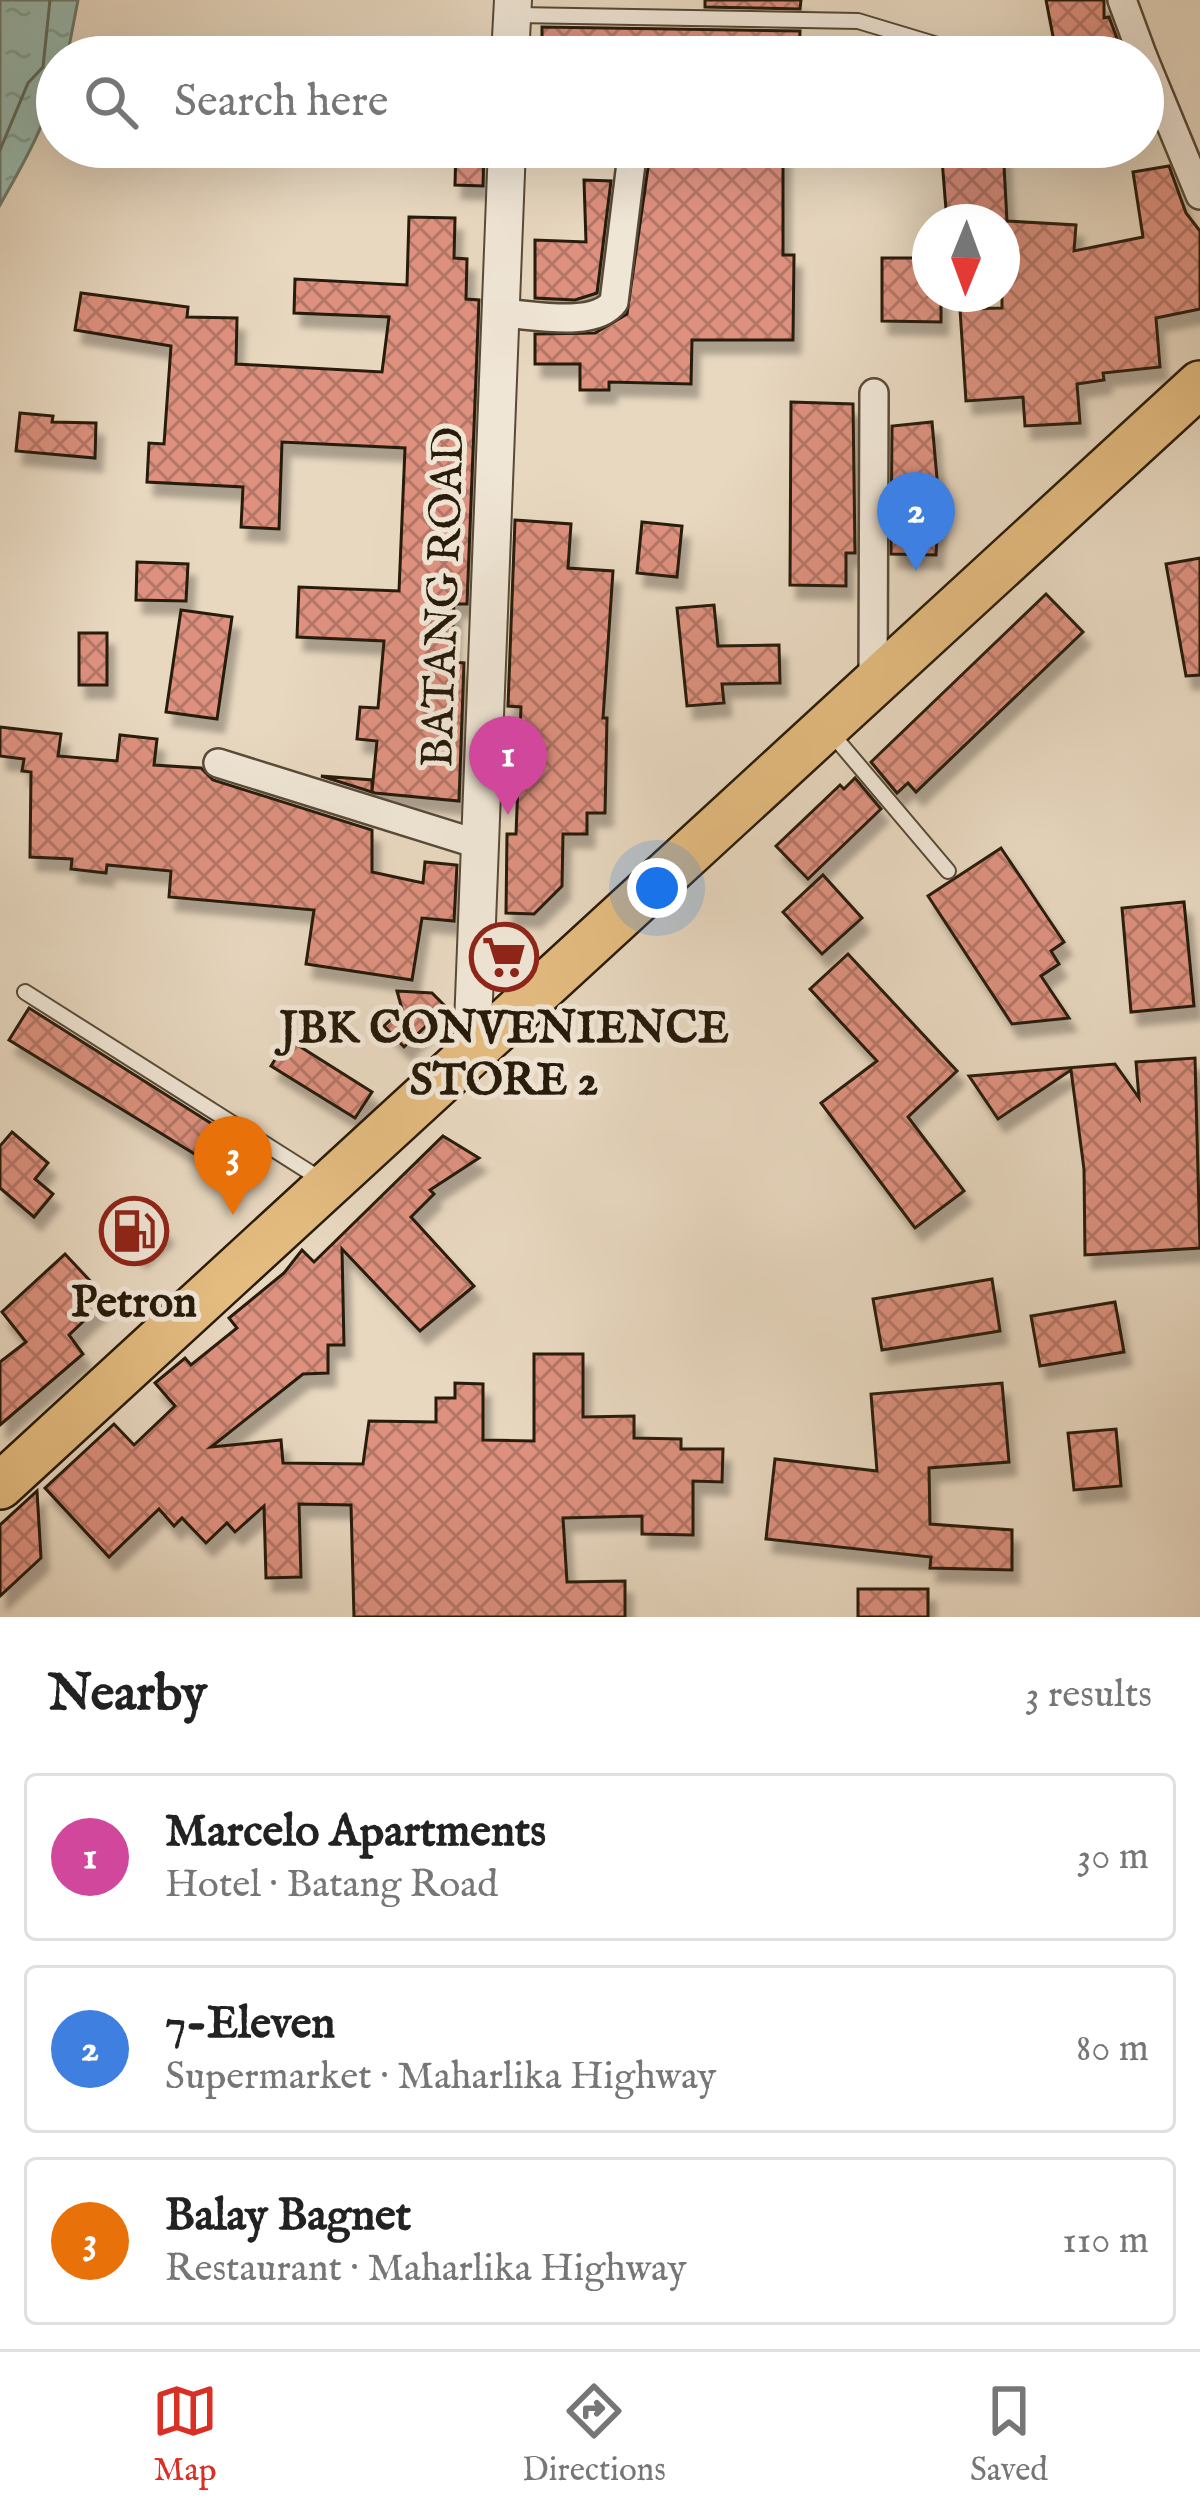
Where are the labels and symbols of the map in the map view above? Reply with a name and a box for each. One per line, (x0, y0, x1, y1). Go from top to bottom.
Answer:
north arrow (912, 204, 1020, 312)
street label: BATANG ROAD (410, 426, 479, 769)
pin: 2 (877, 472, 955, 571)
pin: 1 (469, 716, 547, 815)
your location (627, 858, 687, 918)
supermarket icon: JBK CONVENIENCE STORE 2 (469, 922, 539, 992)
place label: JBK CONVENIENCE STORE 2 (274, 1001, 729, 1110)
pin: 3 (194, 1116, 272, 1215)
fuel station icon: Petron (99, 1196, 169, 1266)
place label: Petron (71, 1275, 197, 1332)

